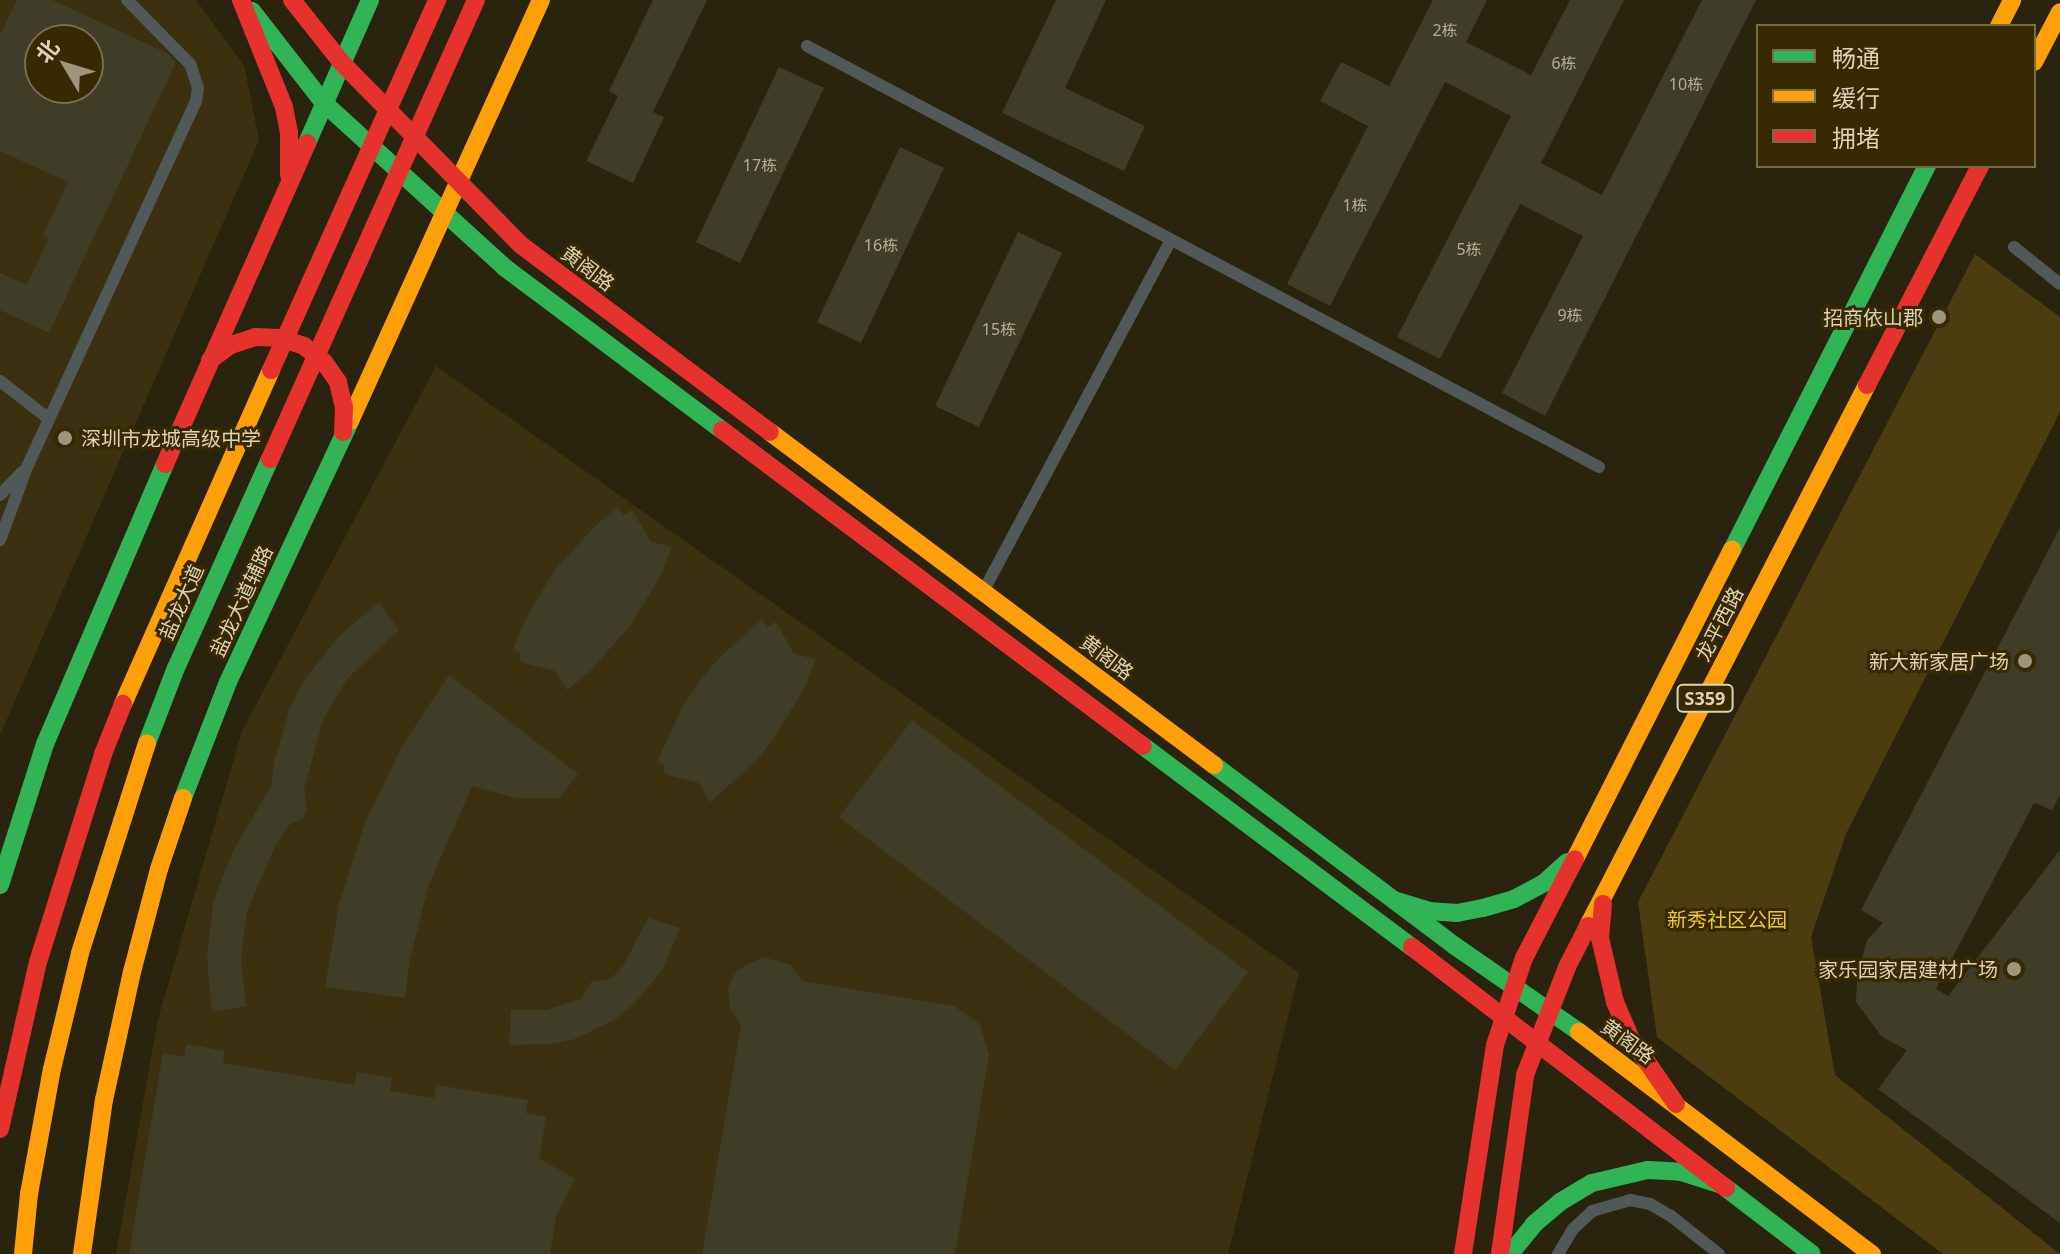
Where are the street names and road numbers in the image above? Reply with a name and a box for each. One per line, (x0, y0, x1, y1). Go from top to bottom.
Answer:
street label: 黄阁路 (557, 240, 619, 296)
street label: 盐龙大道辅路 (205, 542, 277, 660)
street label: 盐龙大道 (154, 561, 208, 643)
street label: 龙平西路 (1690, 583, 1748, 665)
street label: 黄阁路 (1076, 629, 1138, 685)
road number: S359 (1675, 684, 1735, 712)
street label: 黄阁路 (1597, 1014, 1659, 1068)

